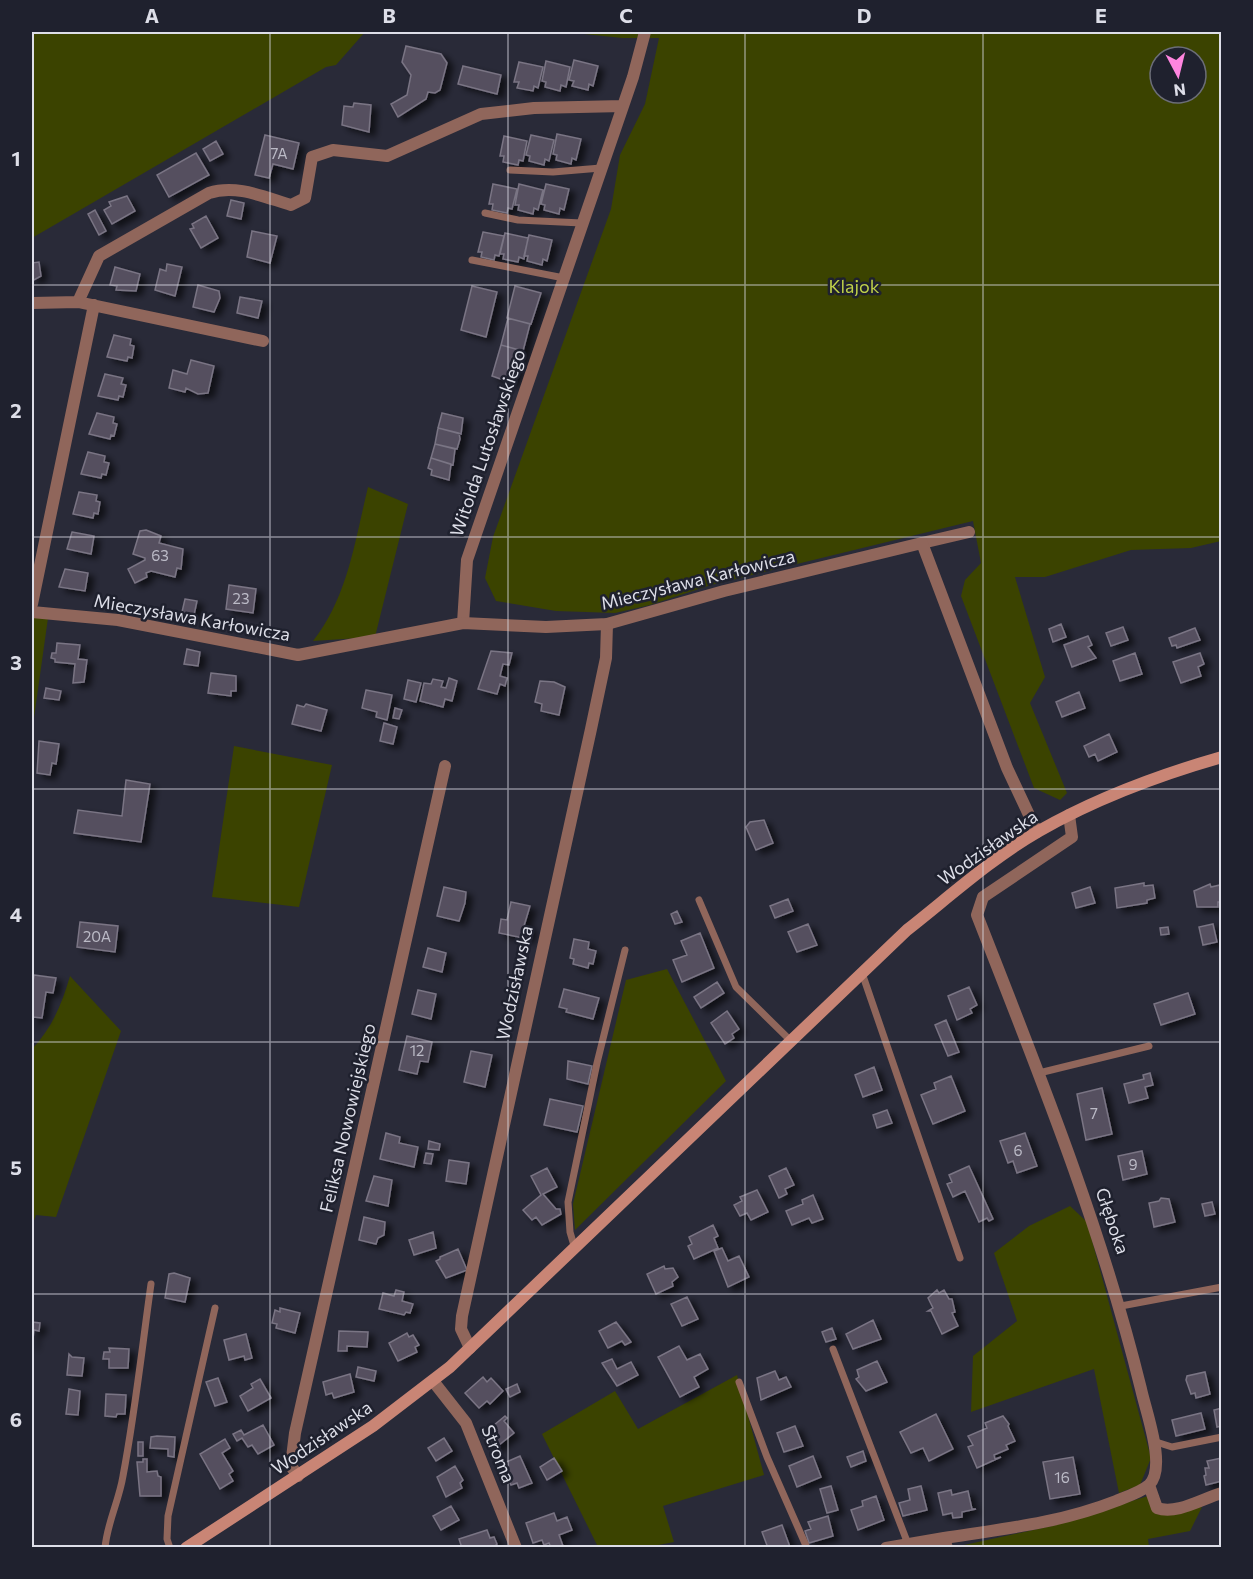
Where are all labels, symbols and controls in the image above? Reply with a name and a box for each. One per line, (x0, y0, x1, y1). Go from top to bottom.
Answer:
text: A (145, 3, 159, 27)
text: B (382, 3, 396, 27)
text: C (619, 3, 633, 27)
text: D (857, 3, 871, 27)
text: E (1095, 3, 1107, 27)
north arrow (1148, 45, 1208, 105)
text: N (1173, 80, 1187, 101)
house number: 7A (270, 144, 288, 162)
text: 1 (11, 146, 21, 170)
park label: Klajok (828, 275, 880, 297)
street label: Witolda Lutosławskiego (445, 346, 529, 539)
text: 2 (10, 398, 22, 422)
street label: Mieczysława Karłowicza (598, 544, 797, 614)
house number: 63 (151, 546, 169, 564)
street label: Mieczysława Karłowicza (92, 589, 292, 645)
house number: 23 (233, 589, 249, 607)
text: 3 (10, 650, 22, 674)
street label: Wodzisławska (933, 805, 1041, 890)
text: 4 (10, 902, 22, 926)
street label: Wodzisławska (491, 924, 537, 1042)
house number: 20A (83, 927, 111, 945)
street label: Feliksa Nowowiejskiego (315, 1021, 380, 1215)
house number: 12 (410, 1041, 424, 1059)
house number: 7 (1090, 1104, 1098, 1122)
house number: 6 (1013, 1141, 1023, 1159)
text: 5 (10, 1155, 22, 1179)
house number: 9 (1128, 1155, 1138, 1173)
street label: Głęboka (1091, 1185, 1135, 1257)
street label: Wodzisławska (267, 1396, 376, 1479)
text: 6 (10, 1407, 22, 1431)
street label: Stroma (477, 1421, 520, 1486)
house number: 16 (1054, 1468, 1070, 1486)

